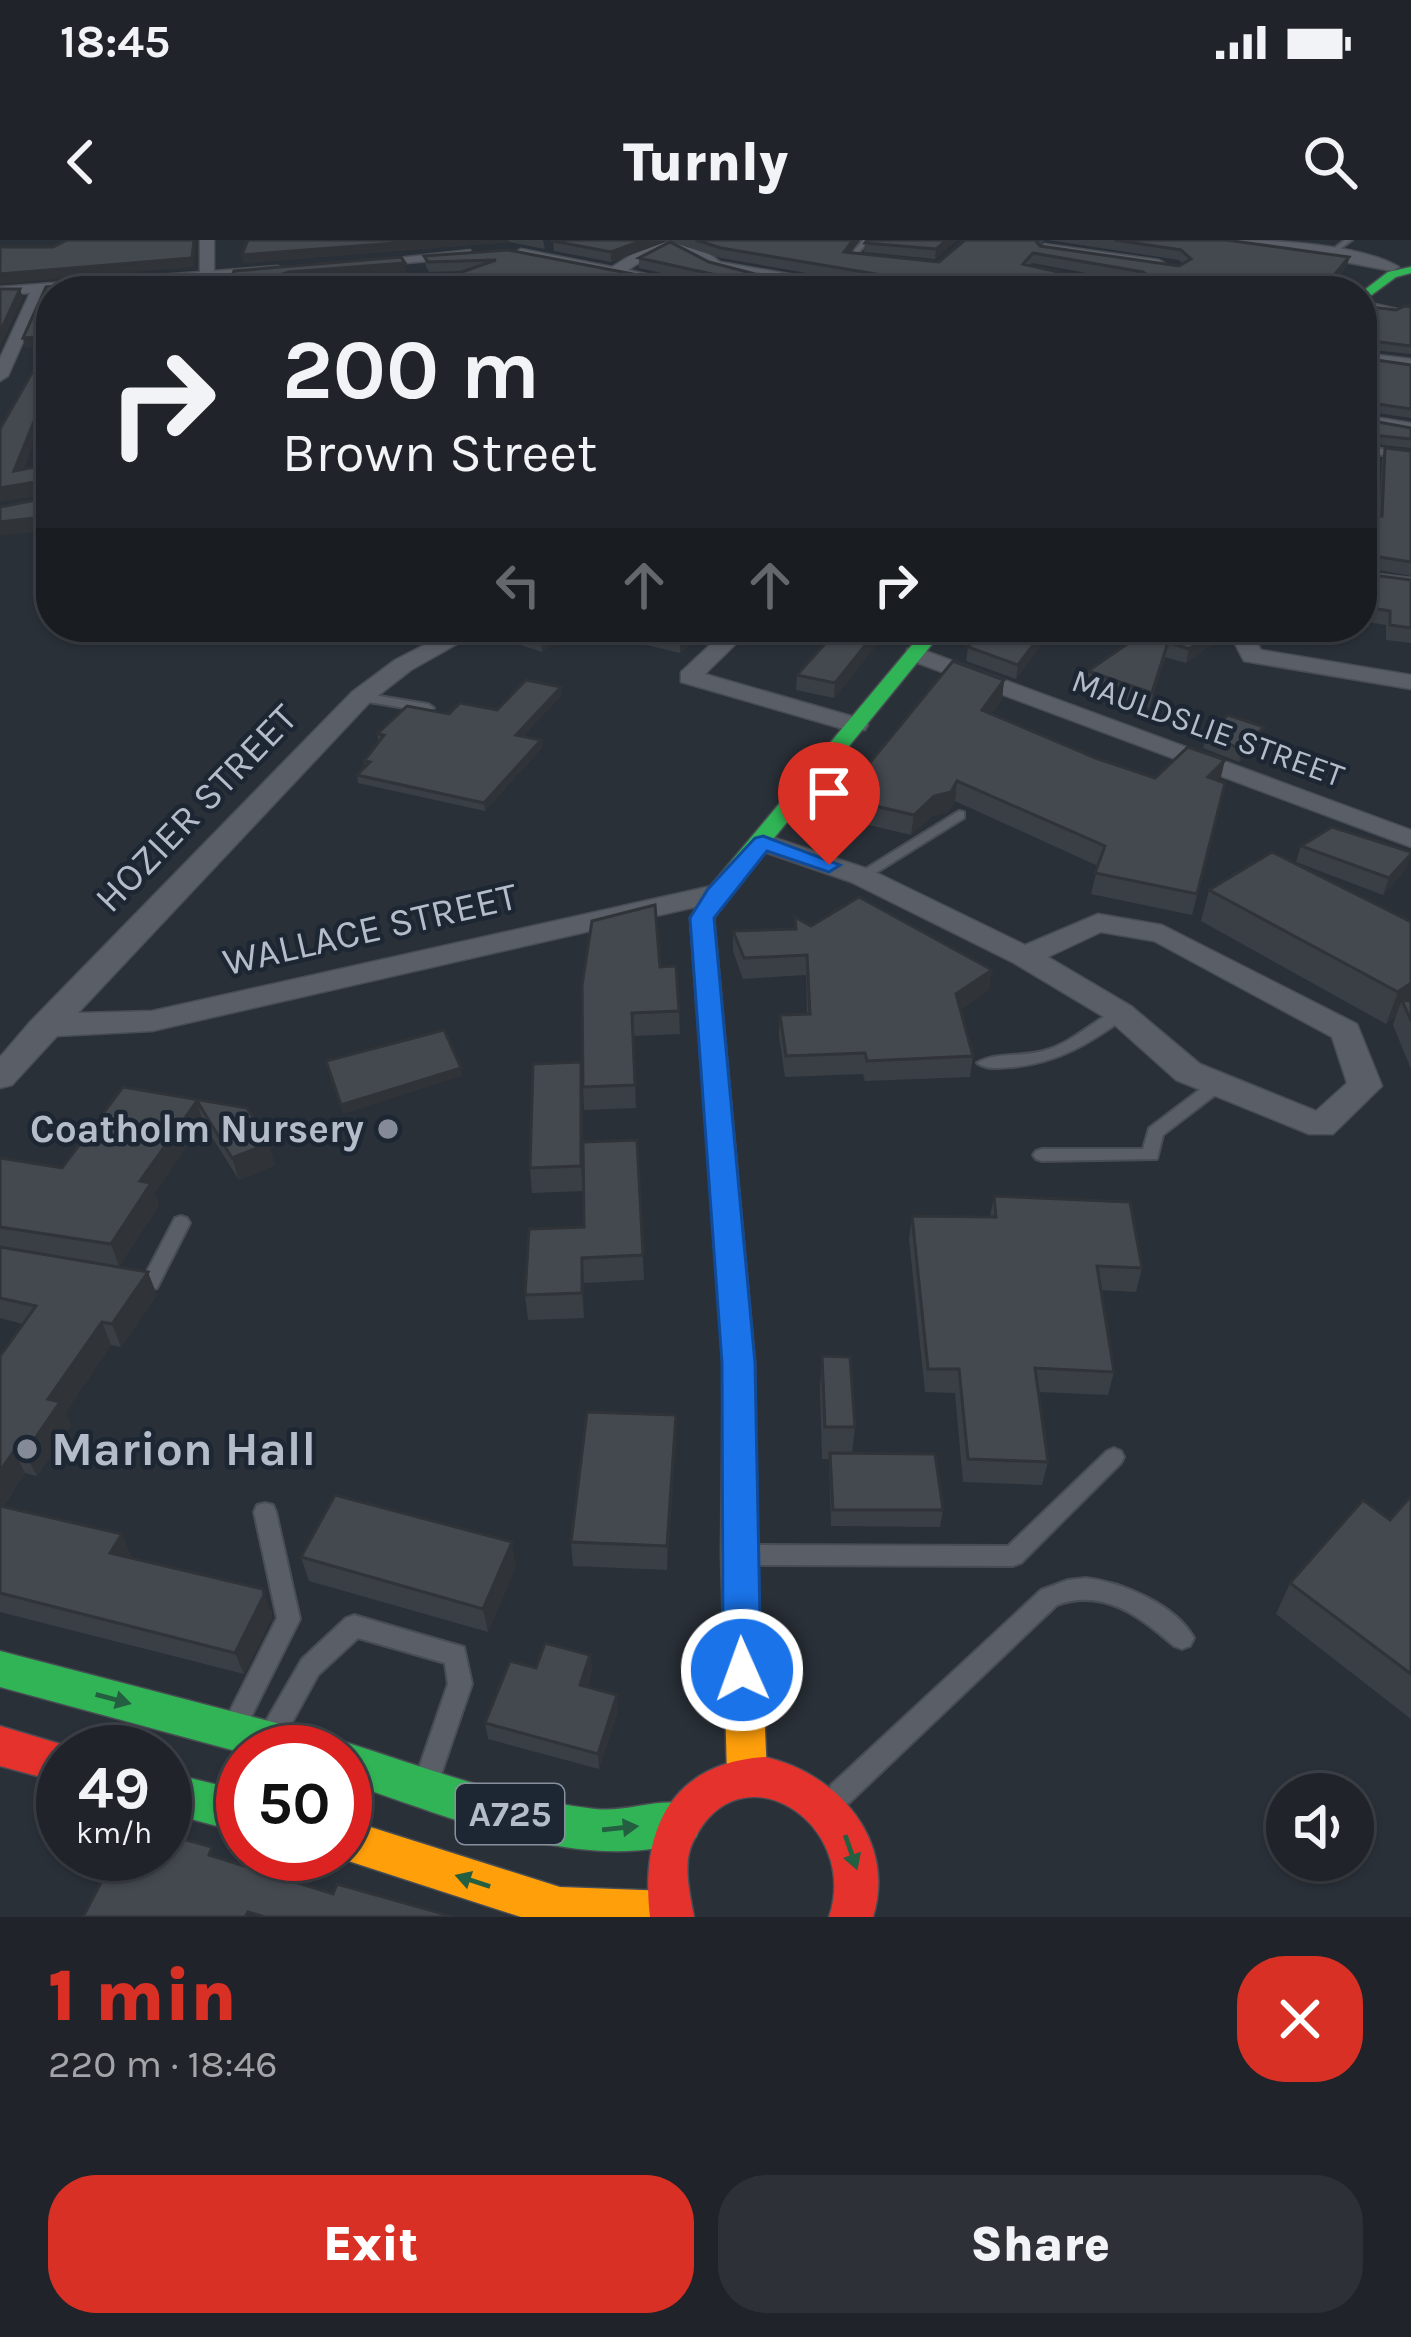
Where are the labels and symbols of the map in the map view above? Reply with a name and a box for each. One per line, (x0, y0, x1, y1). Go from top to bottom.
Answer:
street label: MAULDSLIE STREET (1067, 661, 1350, 795)
street label: HOZIER STREET (85, 694, 307, 921)
pin (778, 742, 880, 865)
street label: WALLACE STREET (219, 873, 522, 985)
place label: Coatholm Nursery (30, 1106, 364, 1152)
marker: Coatholm Nursery (375, 1116, 401, 1142)
place label: Marion Hall (51, 1421, 316, 1477)
marker: Marion Hall (14, 1436, 40, 1462)
position arrow (679, 1607, 805, 1733)
one-way arrow (95, 1690, 132, 1709)
speed limit sign: 50 (216, 1725, 372, 1881)
road number: A725 (456, 1784, 564, 1844)
one-way arrow (602, 1819, 640, 1838)
one-way arrow (843, 1834, 861, 1870)
one-way arrow (454, 1870, 491, 1889)

